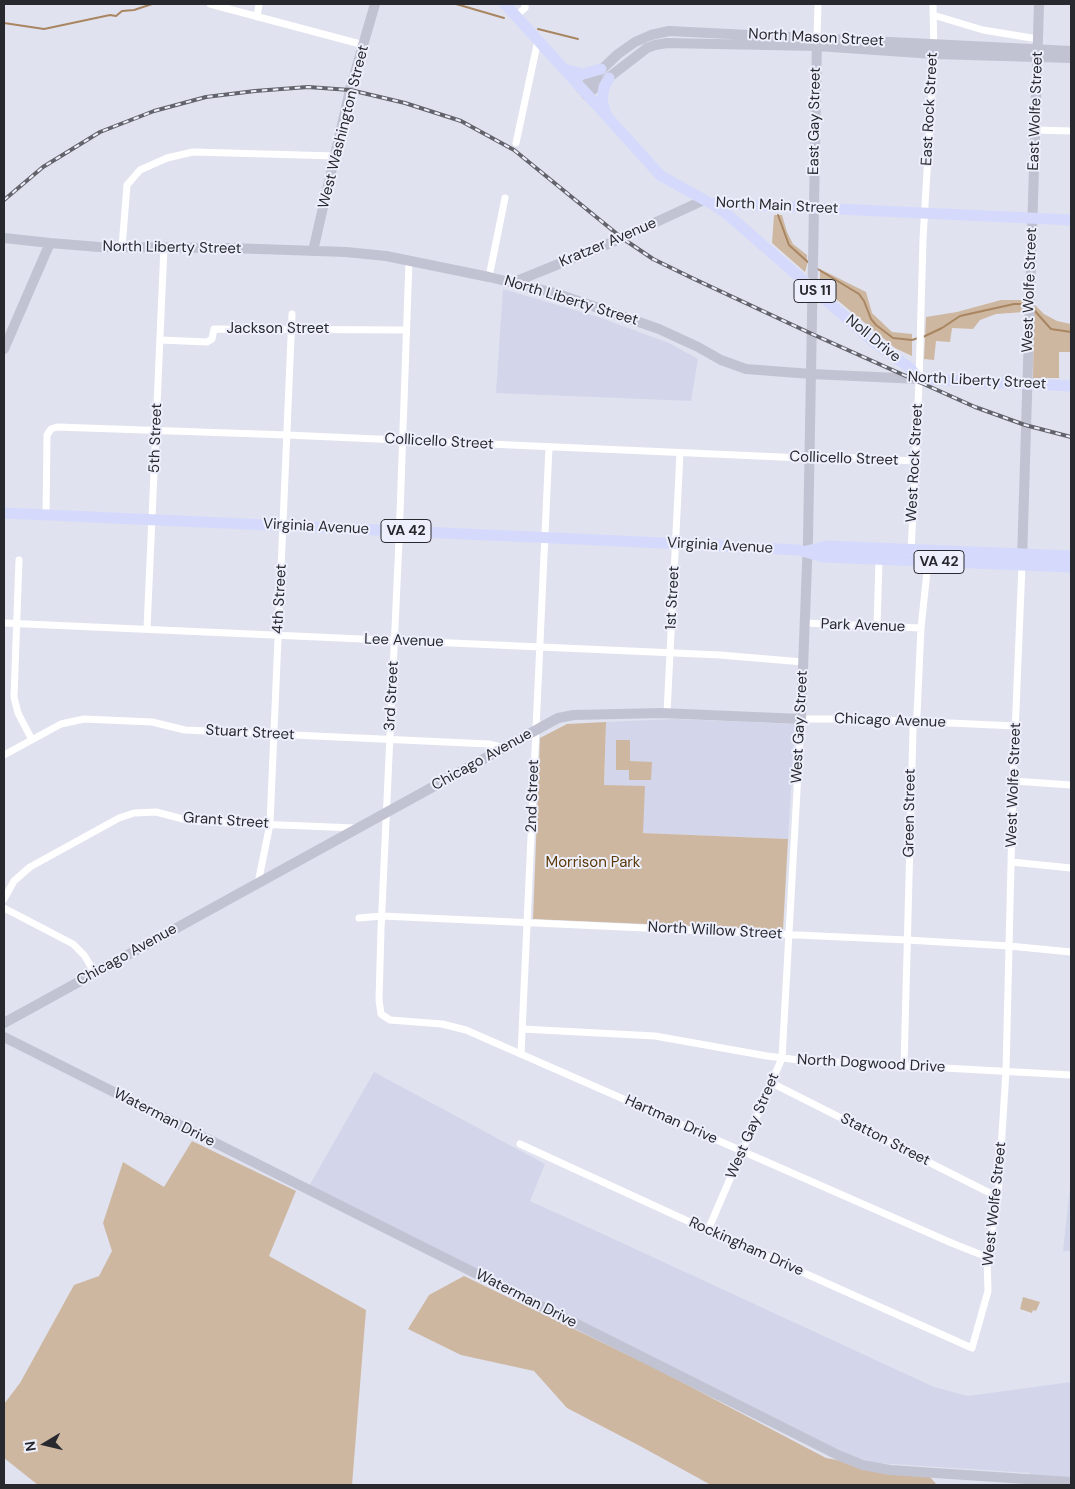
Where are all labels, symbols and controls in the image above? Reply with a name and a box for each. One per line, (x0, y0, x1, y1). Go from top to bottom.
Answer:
street label: North Mason Street (748, 25, 884, 51)
street label: West Washington Street (315, 43, 373, 211)
street label: East Wolfe Street (1025, 51, 1047, 171)
street label: East Rock Street (918, 52, 942, 166)
street label: East Gay Street (805, 67, 825, 175)
street label: North Main Street (715, 194, 839, 218)
street label: Kratzer Avenue (557, 214, 659, 272)
street label: West Wolfe Street (1019, 227, 1041, 353)
street label: North Liberty Street (102, 238, 242, 258)
street label: North Liberty Street (502, 272, 640, 330)
road number: US 11 (794, 280, 836, 302)
street label: Noll Drive (842, 311, 904, 367)
street label: Jackson Street (227, 320, 329, 338)
street label: North Liberty Street (907, 368, 1047, 394)
street label: 5th Street (146, 403, 166, 473)
street label: West Rock Street (903, 403, 927, 523)
street label: Collicello Street (384, 430, 494, 454)
street label: Collicello Street (789, 448, 899, 470)
street label: Virginia Avenue (262, 515, 370, 539)
road number: VA 42 (381, 520, 431, 542)
street label: Virginia Avenue (666, 534, 774, 558)
road number: VA 42 (914, 550, 964, 574)
street label: 4th Street (269, 564, 291, 634)
street label: 1st Street (662, 565, 684, 631)
street label: Park Avenue (820, 616, 906, 636)
street label: Lee Avenue (364, 631, 444, 651)
street label: 3rd Street (381, 661, 403, 731)
street label: West Gay Street (788, 670, 812, 784)
street label: Chicago Avenue (834, 710, 946, 732)
street label: Stuart Street (205, 722, 295, 744)
street label: West Wolfe Street (1003, 722, 1025, 848)
street label: Chicago Avenue (429, 725, 535, 795)
street label: 2nd Street (523, 759, 543, 833)
street label: Green Street (900, 768, 920, 858)
street label: Grant Street (182, 809, 270, 833)
park label: Morrison Park (546, 854, 640, 872)
street label: North Willow Street (647, 918, 783, 944)
street label: Chicago Avenue (74, 920, 180, 990)
street label: North Dogwood Drive (796, 1051, 946, 1077)
street label: West Gay Street (723, 1070, 783, 1182)
street label: Waterman Drive (110, 1085, 218, 1151)
street label: Hartman Drive (622, 1092, 720, 1148)
street label: Statton Street (837, 1110, 933, 1170)
street label: West Wolfe Street (980, 1141, 1010, 1267)
street label: Rockingham Drive (686, 1214, 806, 1280)
street label: Waterman Drive (472, 1266, 580, 1332)
north arrow (20, 1419, 70, 1469)
text: N (20, 1440, 40, 1453)

